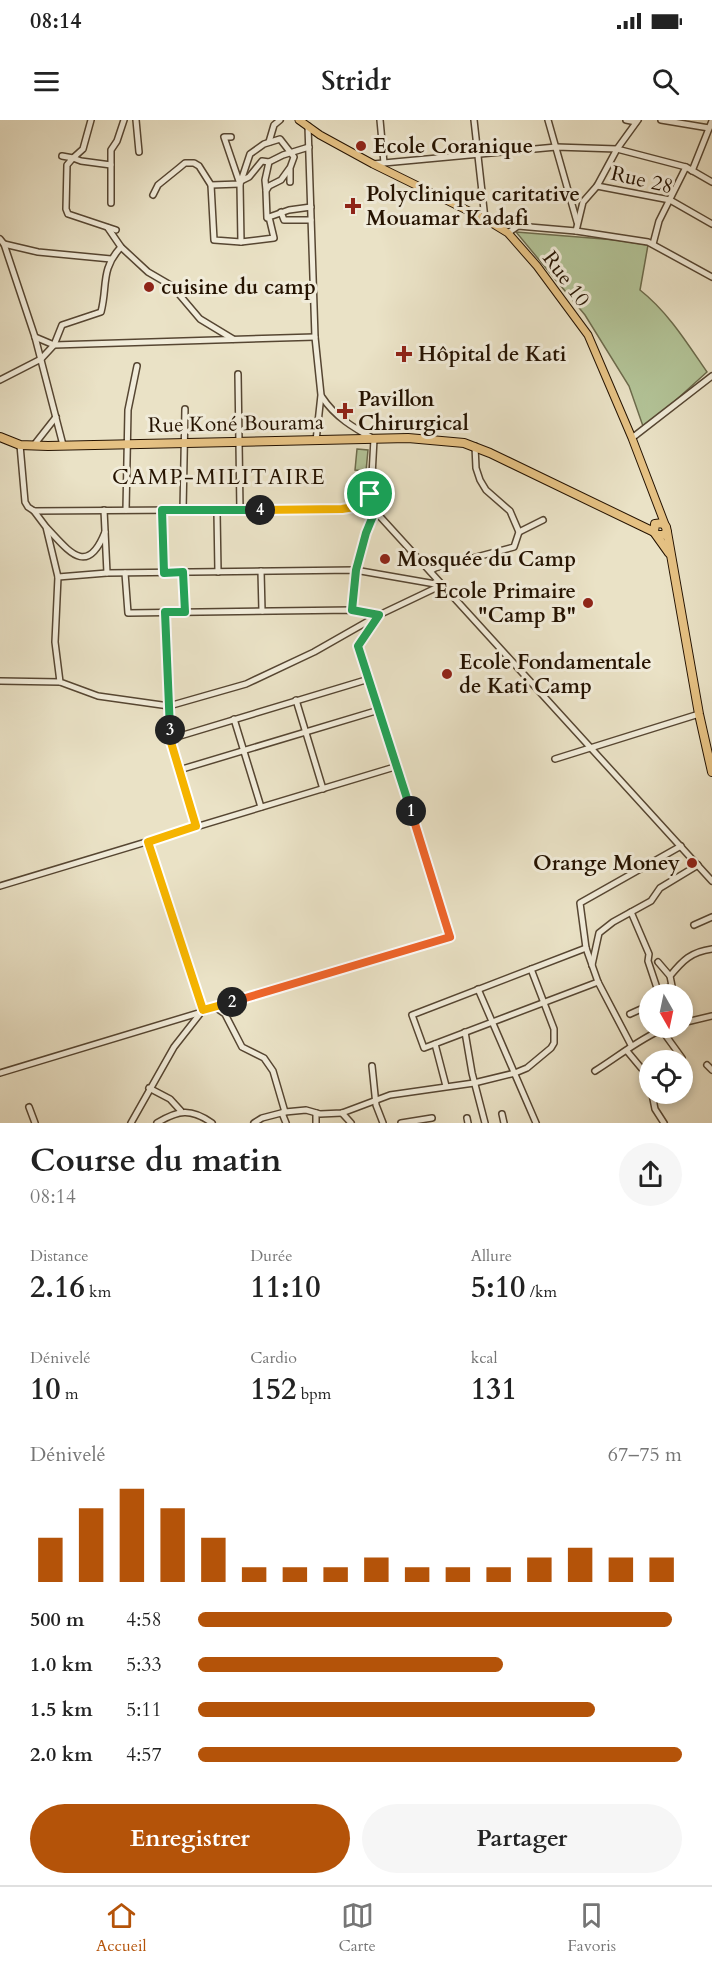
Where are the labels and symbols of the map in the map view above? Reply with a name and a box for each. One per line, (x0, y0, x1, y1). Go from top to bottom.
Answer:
place label: Ecole Coranique (373, 132, 533, 161)
marker: Ecole Coranique (354, 139, 368, 153)
street label: Rue 28 (608, 159, 676, 201)
place label: Polyclinique caritative Mouamar Kadafi (366, 180, 580, 233)
marker: Polyclinique caritative Mouamar Kadafi (344, 197, 362, 215)
street label: Rue 10 (536, 245, 596, 313)
place label: cuisine du camp (161, 273, 316, 302)
marker: cuisine du camp (142, 280, 156, 294)
place label: Hôpital de Kati (418, 340, 567, 369)
marker: Hôpital de Kati (395, 345, 413, 363)
place label: Pavillon Chirurgical (358, 385, 469, 438)
marker: Pavillon Chirurgical (336, 402, 354, 420)
street label: Rue Koné Bourama (148, 408, 324, 440)
district label: CAMP-MILITAIRE (112, 462, 326, 492)
pin (344, 468, 395, 519)
pin: 4 (245, 495, 275, 525)
place label: Mosquée du Camp (397, 545, 576, 574)
marker: Mosquée du Camp (378, 552, 392, 566)
place label: Ecole Primaire "Camp B" (435, 577, 576, 630)
marker: Ecole Primaire "Camp B" (581, 596, 595, 610)
place label: Ecole Fondamentale de Kati Camp (459, 648, 652, 701)
marker: Ecole Fondamentale de Kati Camp (440, 667, 454, 681)
pin: 3 (155, 715, 185, 745)
pin: 1 (396, 796, 426, 826)
place label: Orange Money (533, 849, 680, 878)
marker: Orange Money (685, 856, 699, 870)
north arrow (639, 984, 693, 1038)
pin: 2 (217, 987, 247, 1017)

